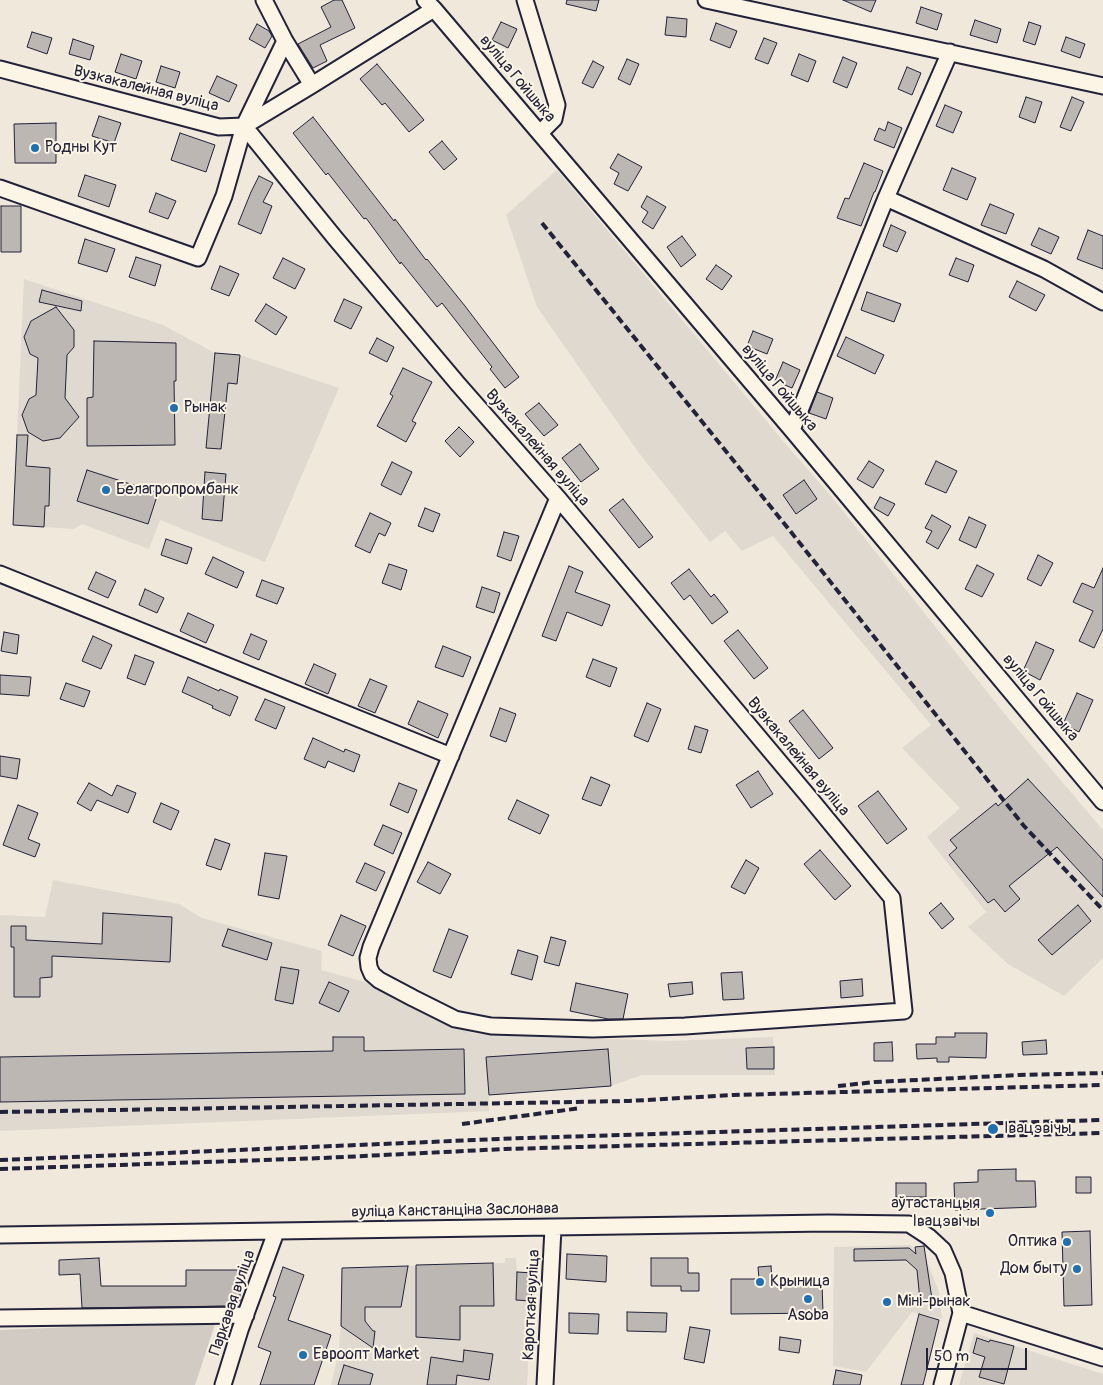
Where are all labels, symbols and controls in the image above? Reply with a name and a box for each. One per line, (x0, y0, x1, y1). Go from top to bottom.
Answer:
street label: вуліца Гойшыка (475, 31, 559, 127)
street label: Вузкакалейная вуліца (71, 62, 221, 116)
place label: Родны Кут (45, 138, 117, 158)
marker: Родны Кут (29, 142, 41, 154)
street label: вуліца Гойшыка (737, 340, 821, 436)
street label: Вузкакалейная вуліца (481, 386, 593, 510)
place label: Рынак (184, 398, 226, 418)
marker: Рынак (168, 402, 180, 414)
place label: Белагропромбанк (116, 480, 239, 500)
marker: Белагропромбанк (100, 484, 112, 496)
street label: вуліца Гойшыка (998, 650, 1082, 746)
street label: Вузкакалейная вуліца (743, 694, 853, 820)
place label: Івацэвічы (1004, 1119, 1072, 1139)
marker: Івацэвічы (986, 1122, 1000, 1136)
place label: аўтастанцыя Івацэвічы (891, 1194, 980, 1232)
street label: вуліца Канстанціна Заслонава (351, 1200, 559, 1222)
marker: аўтастанцыя Івацэвічы (984, 1207, 996, 1219)
place label: Оптика (1008, 1232, 1057, 1252)
marker: Оптика (1061, 1236, 1073, 1248)
street label: Паркавая вуліца (206, 1248, 260, 1358)
street label: Кароткая вуліца (520, 1249, 544, 1361)
place label: Дом быту (1000, 1259, 1067, 1279)
marker: Дом быту (1071, 1263, 1083, 1275)
place label: Крыница (770, 1272, 830, 1292)
marker: Крыница (754, 1276, 766, 1288)
place label: Міні-рынак (897, 1292, 971, 1312)
marker: Asoba (802, 1293, 814, 1305)
marker: Міні-рынак (881, 1296, 893, 1308)
place label: Asoba (787, 1306, 829, 1326)
scale bar (928, 1338, 1029, 1370)
place label: Евроопт Market (313, 1345, 419, 1365)
text: 50 m (934, 1347, 969, 1366)
marker: Евроопт Market (297, 1349, 309, 1361)

